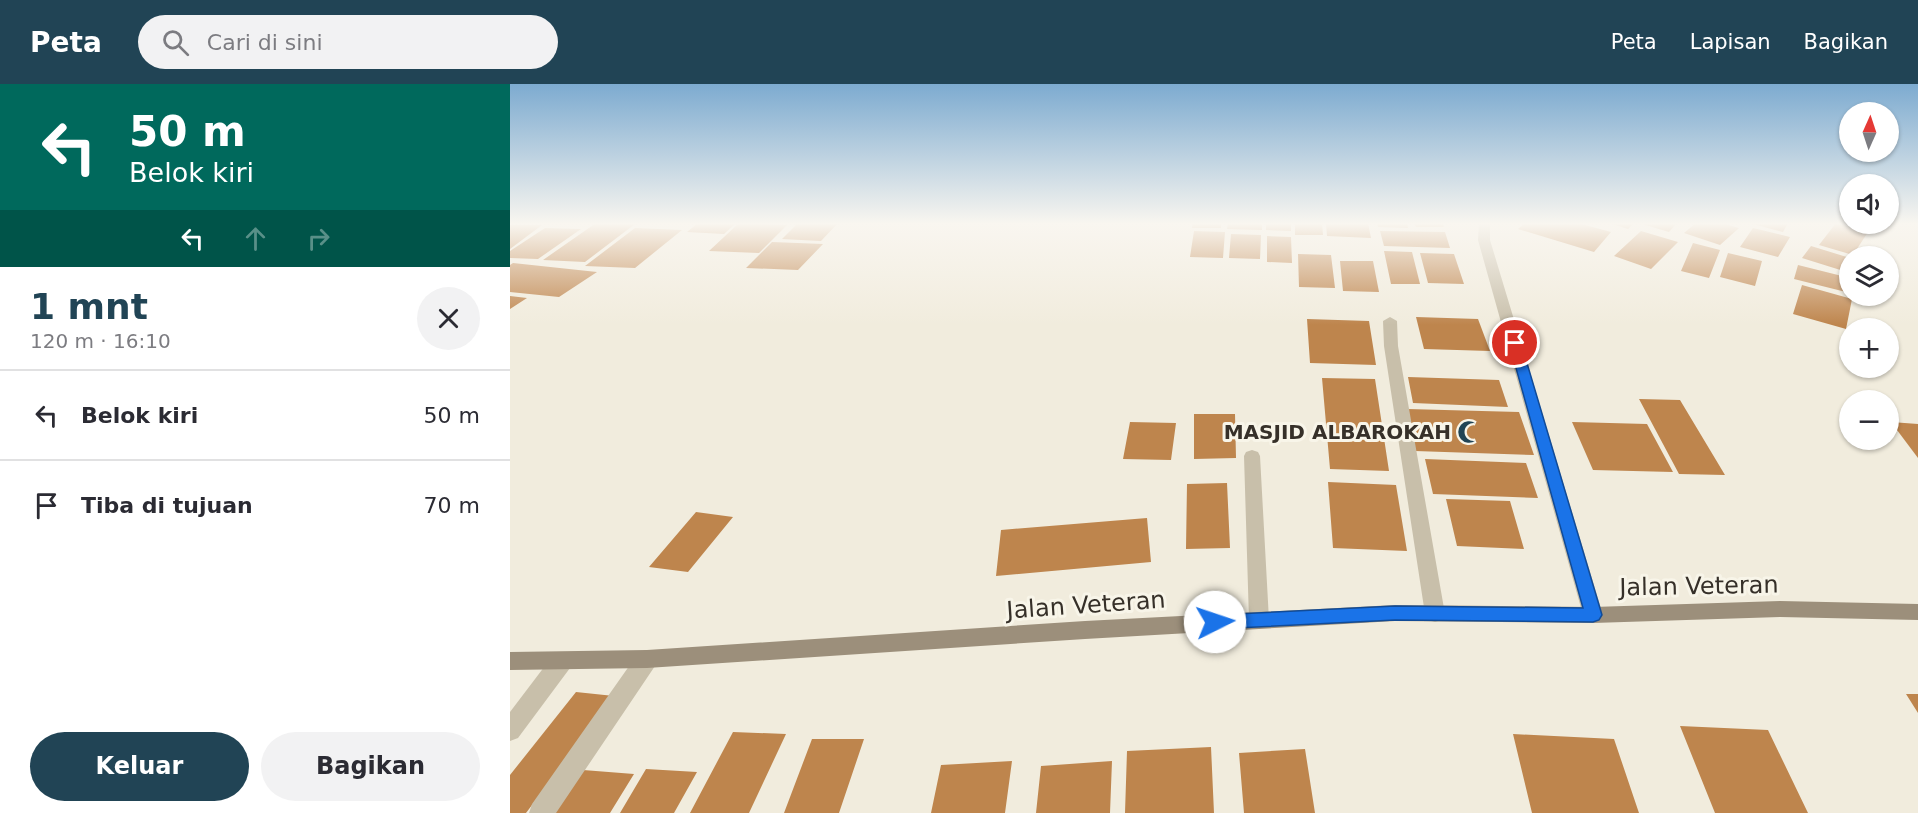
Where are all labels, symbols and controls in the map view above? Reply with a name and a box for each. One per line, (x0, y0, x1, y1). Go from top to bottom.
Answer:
search box (138, 15, 558, 69)
text: Peta (30, 26, 102, 59)
icon: search (159, 26, 192, 59)
text: Cari di sini (207, 30, 323, 55)
text: Peta (1611, 30, 1657, 54)
text: Lapisan (1690, 30, 1771, 54)
text: Bagikan (1804, 30, 1888, 54)
north arrow (1839, 102, 1899, 162)
map controls (1839, 102, 1899, 450)
text: 50 m (129, 107, 246, 156)
icon: left (30, 108, 108, 186)
text: Belok kiri (129, 157, 254, 188)
button: sound (1839, 174, 1899, 234)
icon: left (176, 222, 209, 255)
icon: ahead (239, 222, 272, 255)
icon: right (302, 222, 335, 255)
button: layers (1839, 246, 1899, 306)
text: 1 mnt (30, 286, 148, 327)
button: close (417, 287, 480, 350)
pin (1489, 317, 1540, 368)
button: + (1839, 318, 1899, 378)
icon: arrive (1498, 326, 1531, 359)
text: 120 m · 16:10 (30, 329, 171, 353)
button: − (1839, 390, 1899, 450)
icon: left (30, 399, 63, 432)
text: Belok kiri (81, 403, 198, 428)
text: 50 m (424, 403, 480, 428)
mosque icon: MASJID ALBAROKAH (1456, 419, 1482, 445)
place label: MASJID ALBAROKAH (1224, 420, 1451, 444)
icon: arrive (30, 489, 63, 522)
text: Tiba di tujuan (81, 493, 253, 518)
text: 70 m (424, 493, 480, 518)
street label: Jalan Veteran (1617, 571, 1779, 601)
street label: Jalan Veteran (1004, 585, 1166, 625)
position arrow (1183, 590, 1247, 654)
button: Keluar (30, 732, 249, 801)
button: Bagikan (261, 732, 480, 801)

